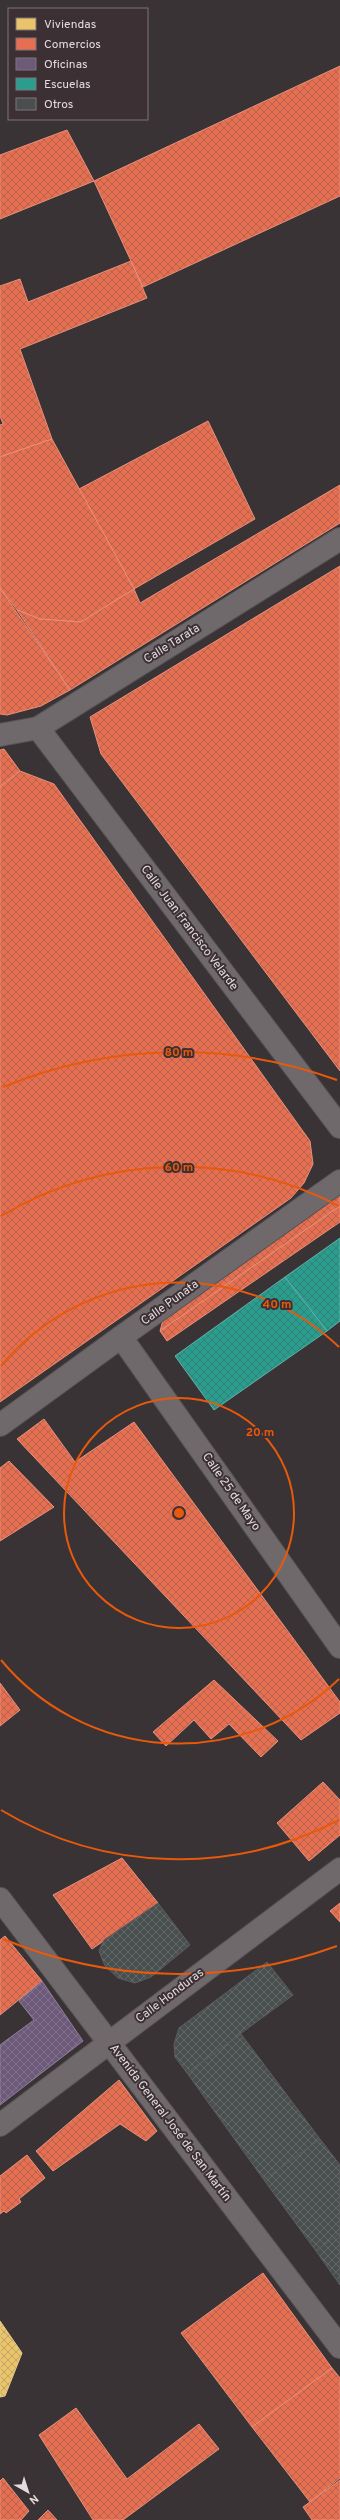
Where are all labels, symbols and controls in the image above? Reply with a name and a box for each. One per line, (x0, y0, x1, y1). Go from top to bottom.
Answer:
legend (8, 8, 148, 120)
text: Viviendas (44, 17, 96, 33)
text: Comercios (44, 37, 101, 53)
text: Oficinas (44, 57, 88, 73)
text: Escuelas (44, 77, 91, 93)
text: Otros (44, 97, 73, 113)
street label: Calle Tarata (141, 620, 203, 668)
street label: Calle Juan Francisco Velarde (137, 862, 241, 994)
text: 80 m (165, 1045, 193, 1061)
text: 60 m (165, 1160, 193, 1176)
street label: Calle Punata (138, 1277, 202, 1329)
text: 40 m (262, 1297, 292, 1313)
text: 20 m (246, 1425, 274, 1441)
street label: Calle 25 de Mayo (198, 1450, 264, 1534)
centre of rings (172, 1506, 186, 1520)
street label: Calle Honduras (133, 1965, 207, 2027)
street label: Avenida General José de San Martín (106, 2041, 234, 2205)
north arrow (8, 2472, 48, 2512)
text: N (26, 2491, 41, 2507)

